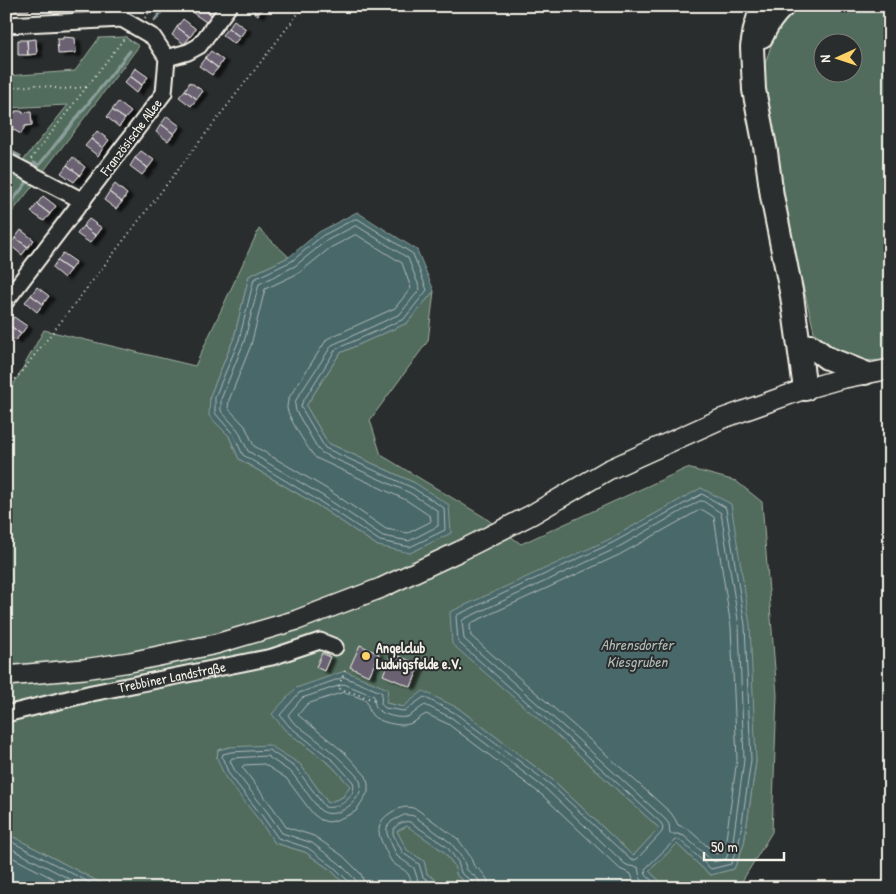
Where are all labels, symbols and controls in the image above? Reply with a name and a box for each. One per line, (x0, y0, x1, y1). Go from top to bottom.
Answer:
north arrow (814, 32, 864, 82)
text: N (815, 54, 834, 63)
street label: Französische Allee (95, 94, 166, 180)
water label: Ahrensdorfer Kiesgruben (601, 634, 676, 672)
place label: Angelclub Ludwigsfelde e.V. (376, 638, 462, 675)
marker: Angelclub Ludwigsfelde e.V. (360, 650, 372, 662)
street label: Trebbiner Landstraße (116, 656, 228, 697)
scale bar (704, 829, 784, 861)
text: 50 m (711, 836, 738, 857)

